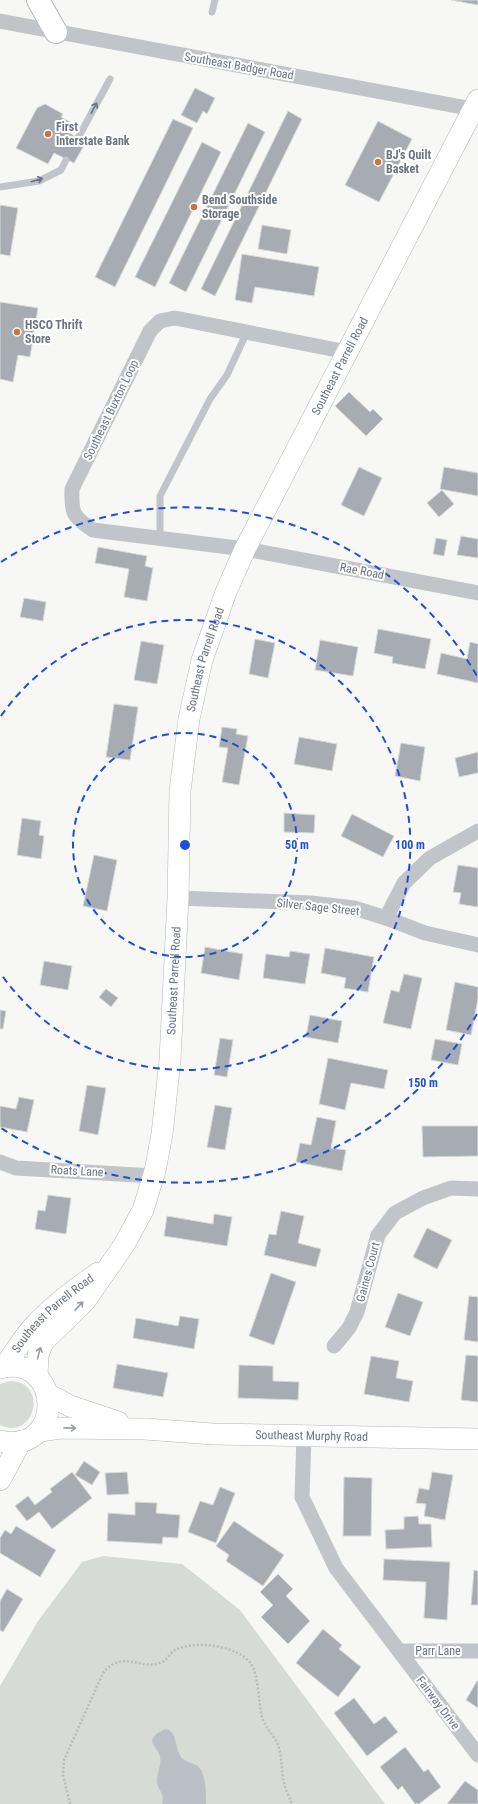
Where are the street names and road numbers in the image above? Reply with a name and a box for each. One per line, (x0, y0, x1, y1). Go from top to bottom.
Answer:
street label: Southeast Badger Road (183, 49, 295, 83)
street label: Southeast Parrell Road (309, 315, 371, 417)
street label: Southeast Buxton Loop (81, 357, 141, 462)
street label: Rae Road (339, 560, 385, 582)
street label: Southeast Parrell Road (184, 605, 227, 713)
street label: Silver Sage Street (276, 896, 361, 918)
street label: Southeast Parrell Road (164, 926, 184, 1035)
street label: Roats Lane (50, 1163, 104, 1179)
street label: Gaines Court (353, 1240, 383, 1303)
street label: Southeast Parrell Road (9, 1271, 96, 1355)
street label: Southeast Murphy Road (255, 1428, 368, 1444)
street label: Parr Lane (415, 1644, 461, 1658)
street label: Fairway Drive (413, 1674, 463, 1733)

